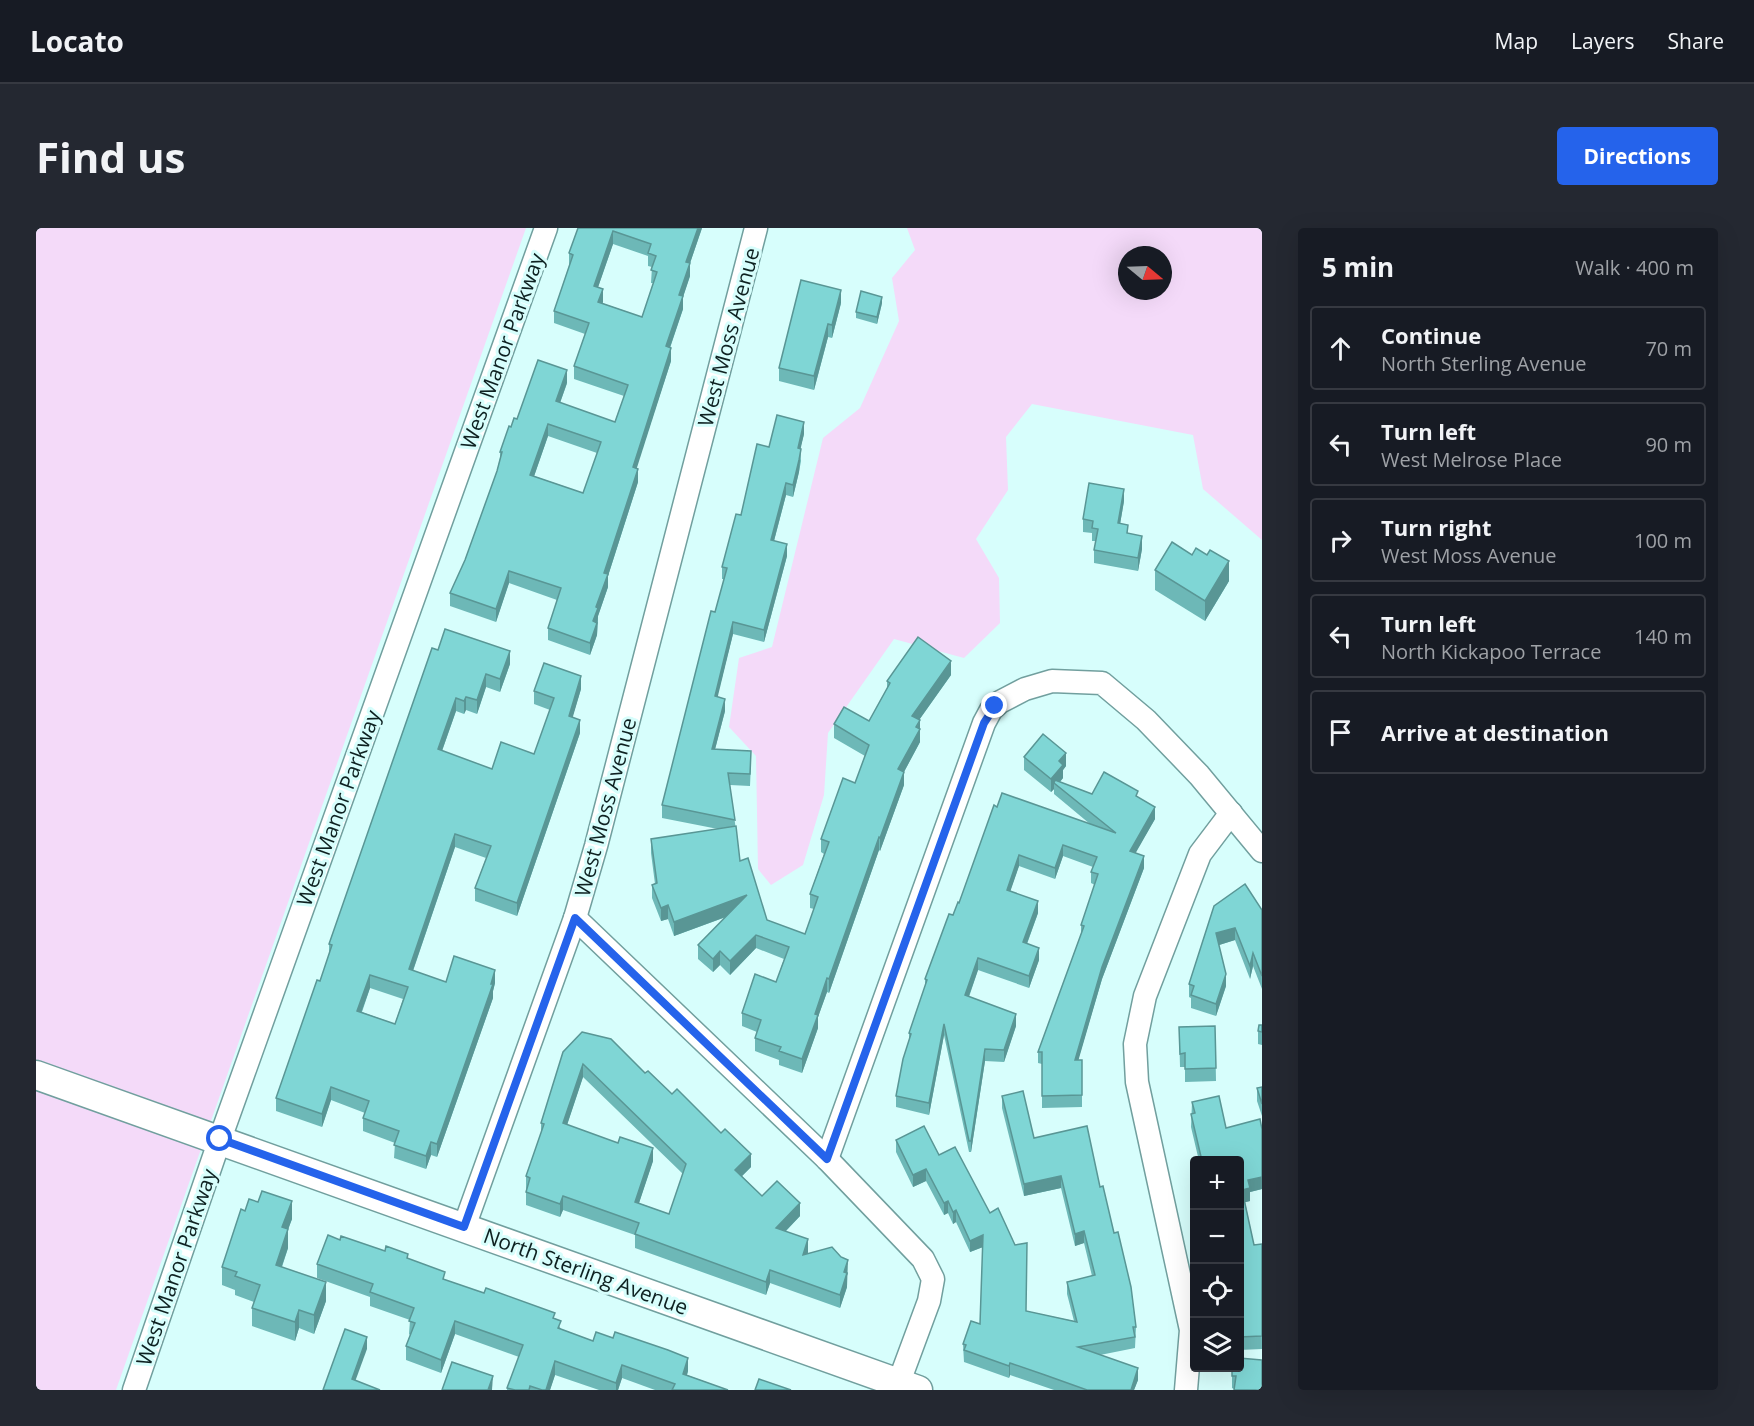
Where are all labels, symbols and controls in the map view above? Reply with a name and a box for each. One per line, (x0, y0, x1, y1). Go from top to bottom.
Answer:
text: Locato (30, 22, 124, 60)
text: Map (1495, 27, 1538, 55)
text: Layers (1571, 27, 1635, 55)
text: Share (1668, 27, 1724, 55)
button: Directions (1557, 127, 1718, 185)
text: Find us (36, 128, 185, 185)
street label: West Moss Avenue (691, 244, 765, 430)
north arrow (1118, 246, 1172, 300)
street label: West Manor Parkway (454, 249, 551, 453)
text: 5 min (1322, 249, 1394, 285)
text: Walk · 400 m (1575, 254, 1694, 281)
text: Continue (1381, 320, 1481, 350)
icon: ahead (1324, 332, 1357, 365)
text: 70 m (1645, 335, 1692, 362)
text: North Sterling Avenue (1381, 350, 1586, 377)
text: Turn left (1381, 416, 1476, 446)
icon: left (1324, 428, 1357, 461)
text: 90 m (1645, 431, 1692, 458)
text: West Melrose Place (1381, 446, 1562, 473)
text: Turn right (1381, 512, 1492, 542)
icon: right (1324, 524, 1357, 557)
text: 100 m (1634, 527, 1692, 554)
text: West Moss Avenue (1381, 542, 1556, 569)
text: Turn left (1381, 608, 1476, 638)
icon: left (1324, 620, 1357, 653)
text: 140 m (1634, 623, 1692, 650)
text: North Kickapoo Terrace (1381, 638, 1601, 665)
route end (981, 692, 1007, 718)
street label: West Manor Parkway (290, 706, 387, 910)
street label: West Moss Avenue (568, 714, 642, 900)
icon: arrive (1324, 716, 1357, 749)
text: Arrive at destination (1381, 717, 1609, 747)
route start (206, 1125, 232, 1151)
map controls (1190, 1156, 1244, 1372)
button: + (1190, 1156, 1244, 1210)
street label: West Manor Parkway (129, 1164, 223, 1369)
button: − (1190, 1210, 1244, 1264)
street label: North Sterling Avenue (480, 1221, 692, 1321)
button: locate (1190, 1264, 1244, 1318)
button: layers (1190, 1318, 1244, 1372)

